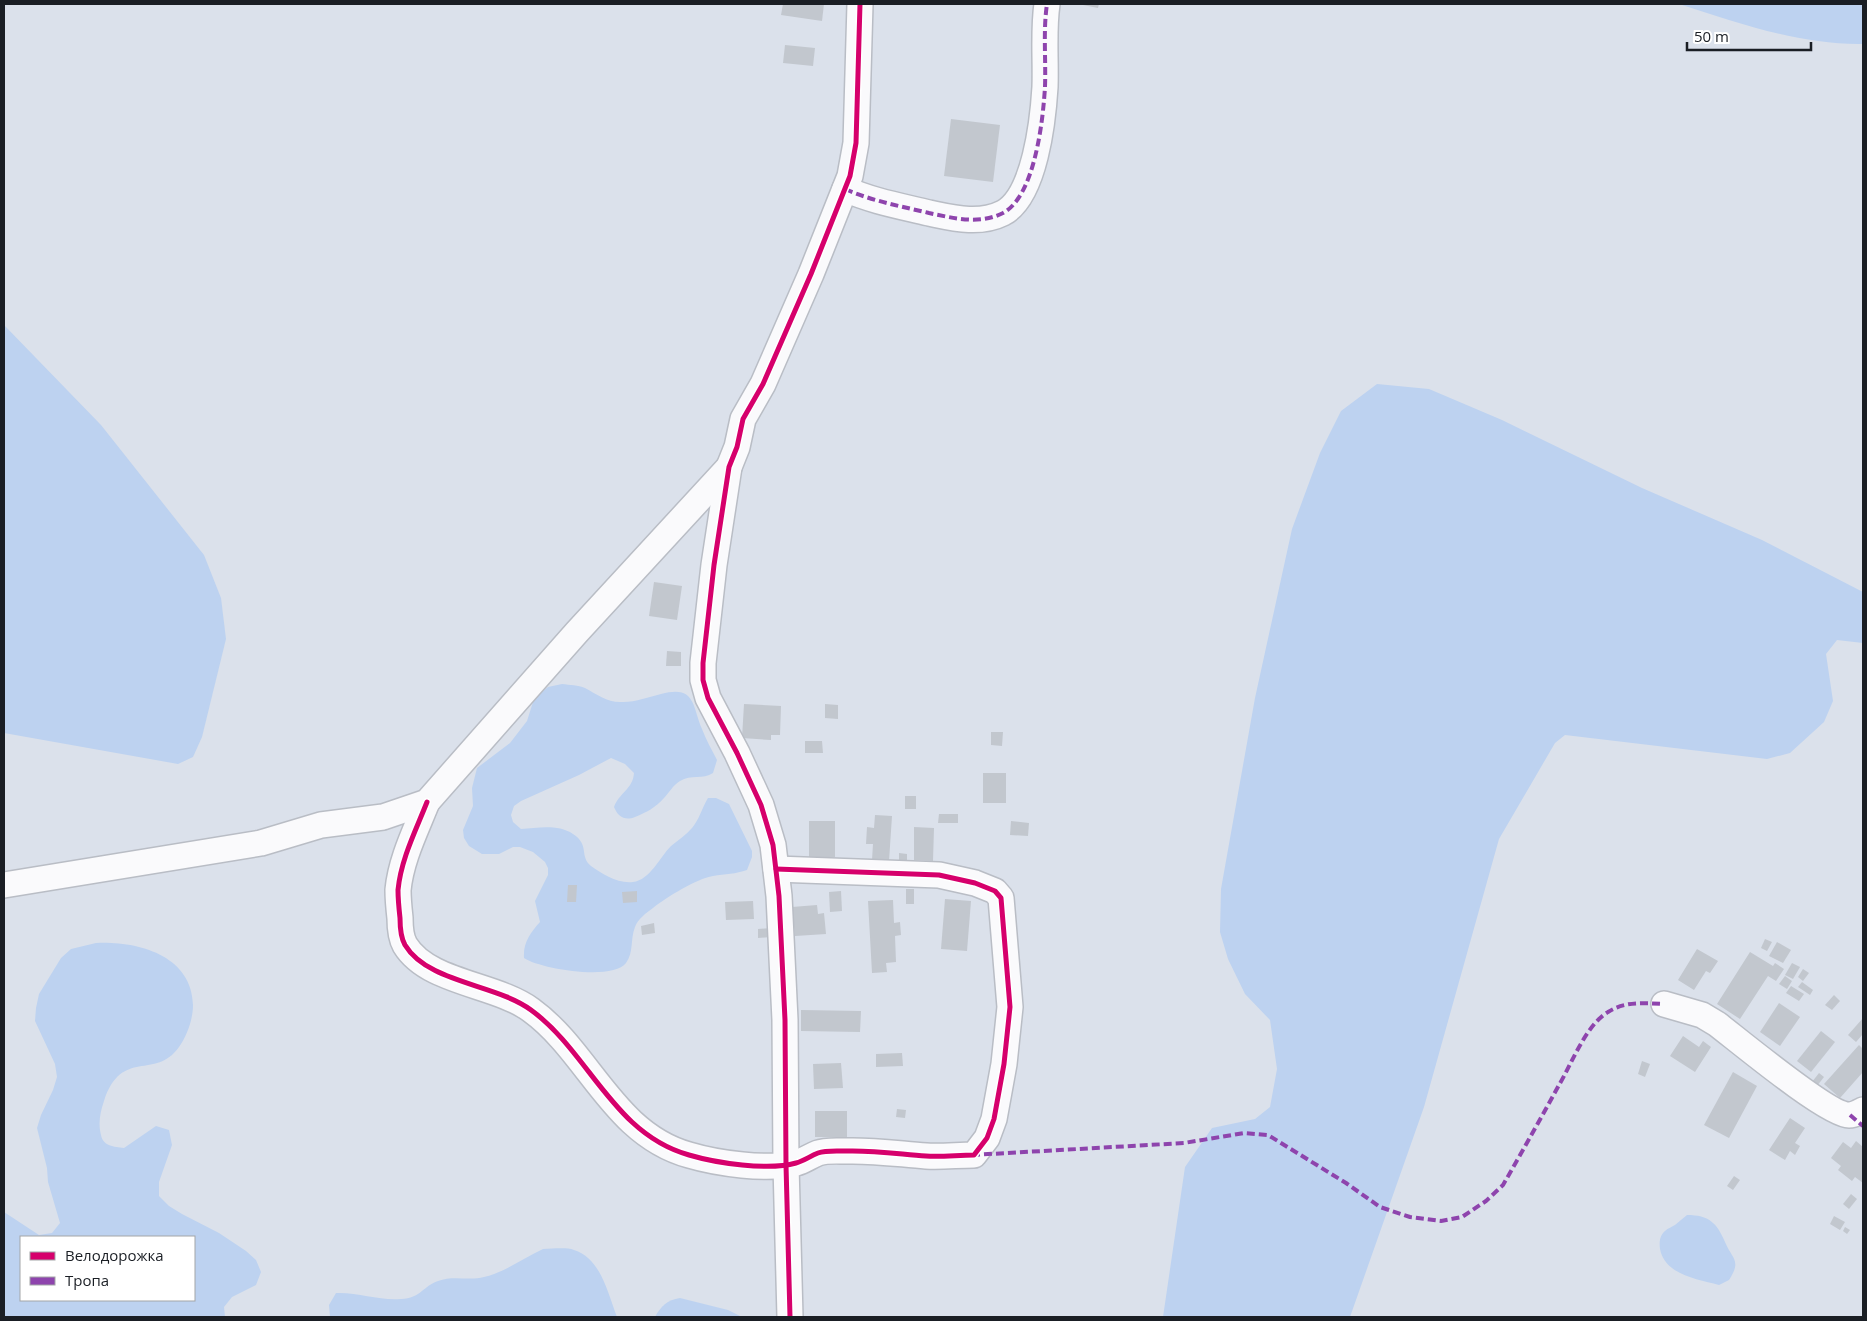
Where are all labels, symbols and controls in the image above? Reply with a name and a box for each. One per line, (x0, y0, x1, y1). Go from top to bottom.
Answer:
scale bar (1687, 20, 1811, 52)
text: 50 m (1694, 26, 1729, 46)
legend (20, 1236, 195, 1301)
text: Велодорожка (65, 1245, 164, 1265)
text: Тропа (65, 1270, 109, 1290)

